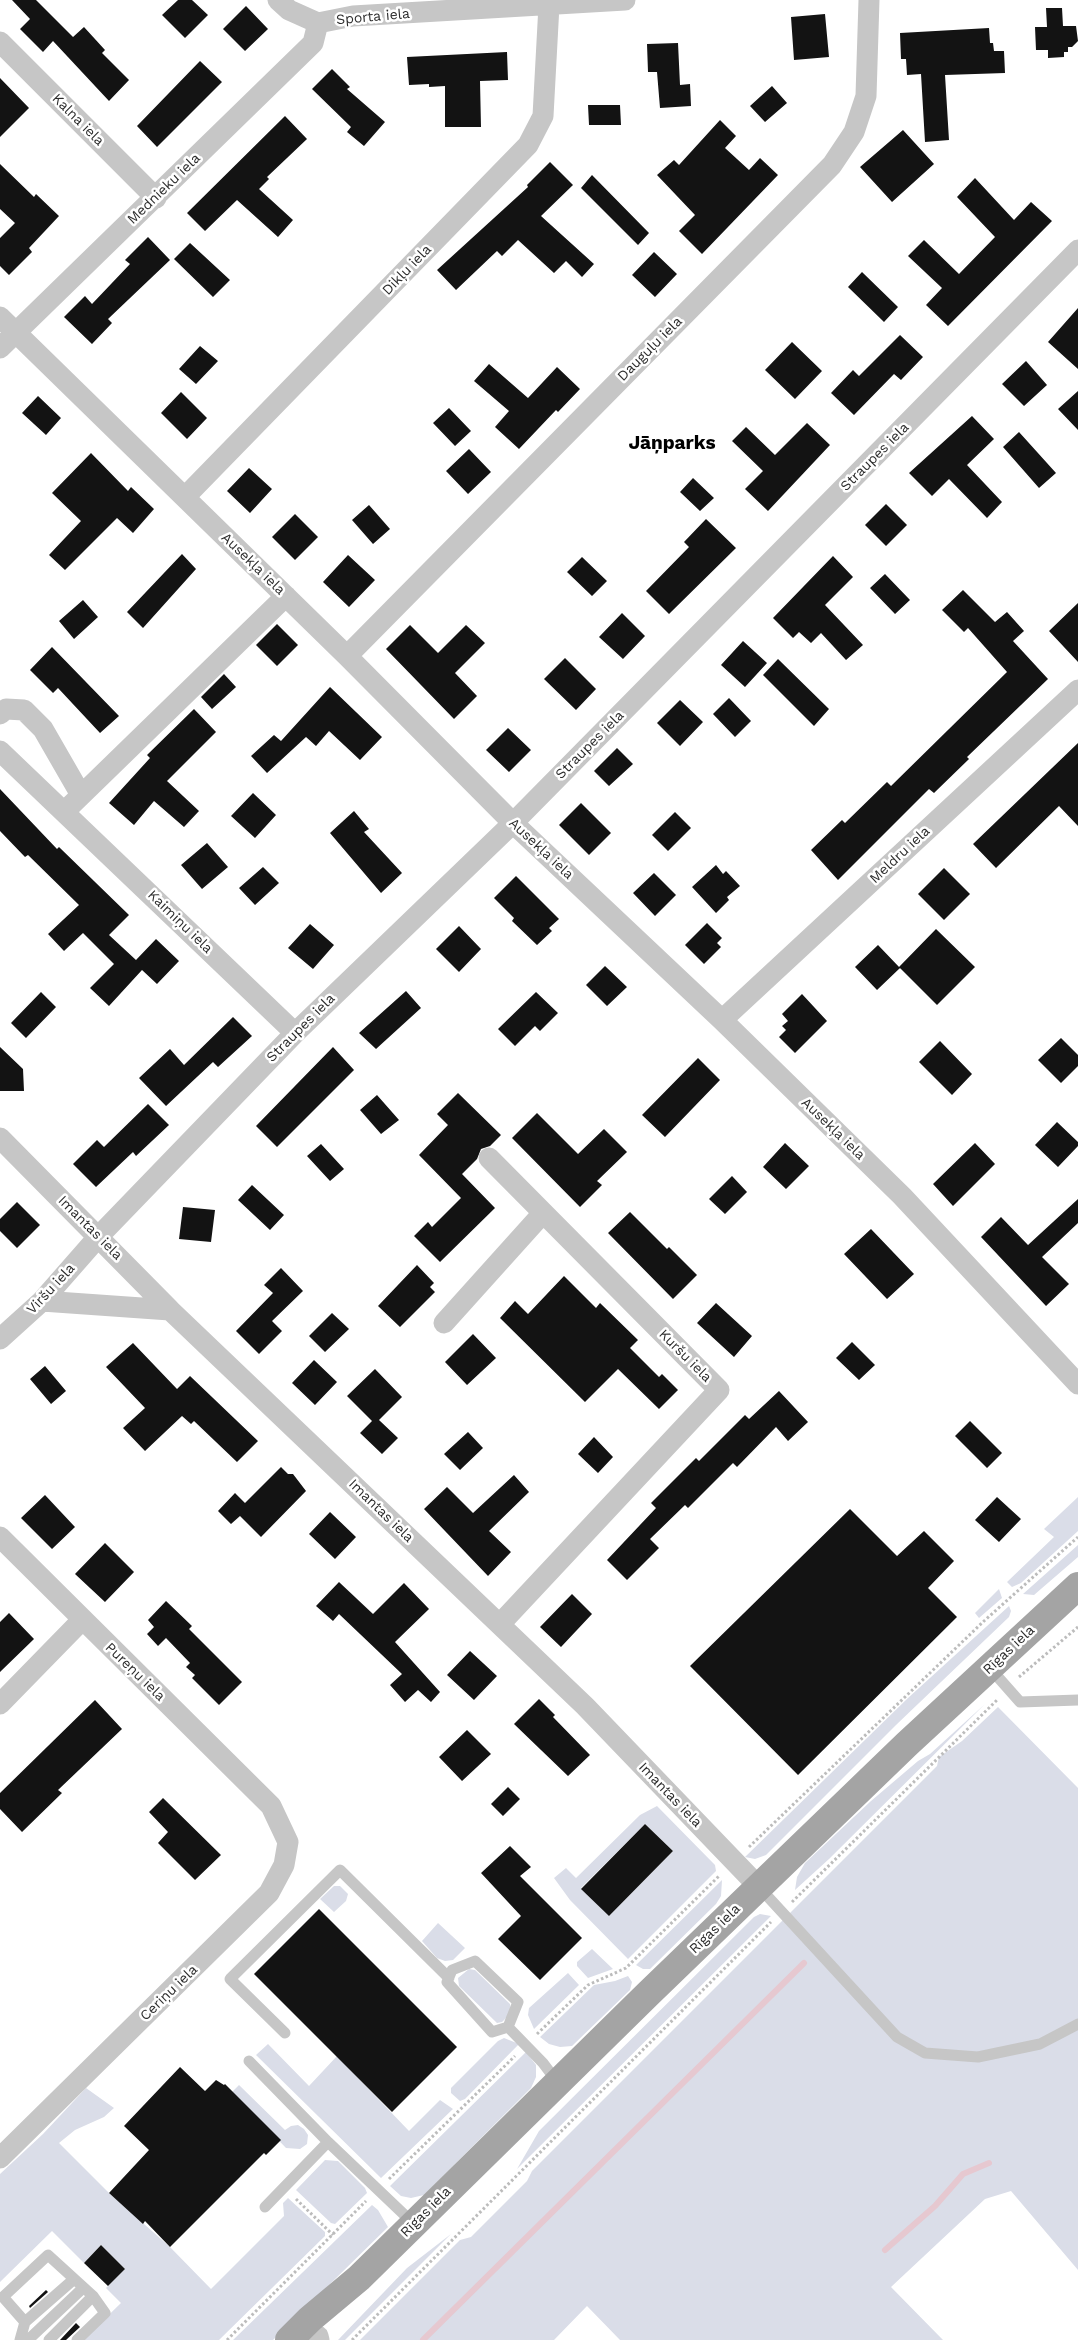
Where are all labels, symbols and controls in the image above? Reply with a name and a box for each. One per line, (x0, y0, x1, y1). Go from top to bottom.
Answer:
street label: Sporta iela (335, 5, 411, 29)
street label: Kalna iela (49, 91, 107, 149)
street label: Mednieku iela (124, 150, 204, 228)
street label: Dikļu iela (379, 241, 435, 299)
street label: Dauguļu iela (614, 313, 686, 385)
street label: Straupes iela (837, 419, 913, 495)
district label: Jāņparks (628, 432, 716, 454)
street label: Ausekļa iela (218, 529, 288, 599)
street label: Straupes iela (552, 707, 628, 783)
street label: Ausekļa iela (505, 815, 577, 883)
street label: Meldru iela (866, 823, 934, 887)
street label: Kaimiņu iela (144, 887, 216, 957)
street label: Straupes iela (263, 990, 339, 1066)
street label: Ausekļa iela (798, 1094, 868, 1164)
street label: Imantas iela (54, 1192, 126, 1264)
street label: Viršu iela (23, 1260, 79, 1318)
street label: Kuršu iela (655, 1326, 715, 1386)
street label: Imantas iela (345, 1476, 417, 1546)
street label: Rīgas iela (980, 1622, 1038, 1678)
street label: Pureņu iela (102, 1639, 168, 1705)
street label: Imantas iela (635, 1759, 705, 1831)
street label: Rīgas iela (686, 1901, 744, 1957)
street label: Ceriņu iela (137, 1962, 201, 2024)
street label: Rīgas iela (397, 2183, 455, 2241)

